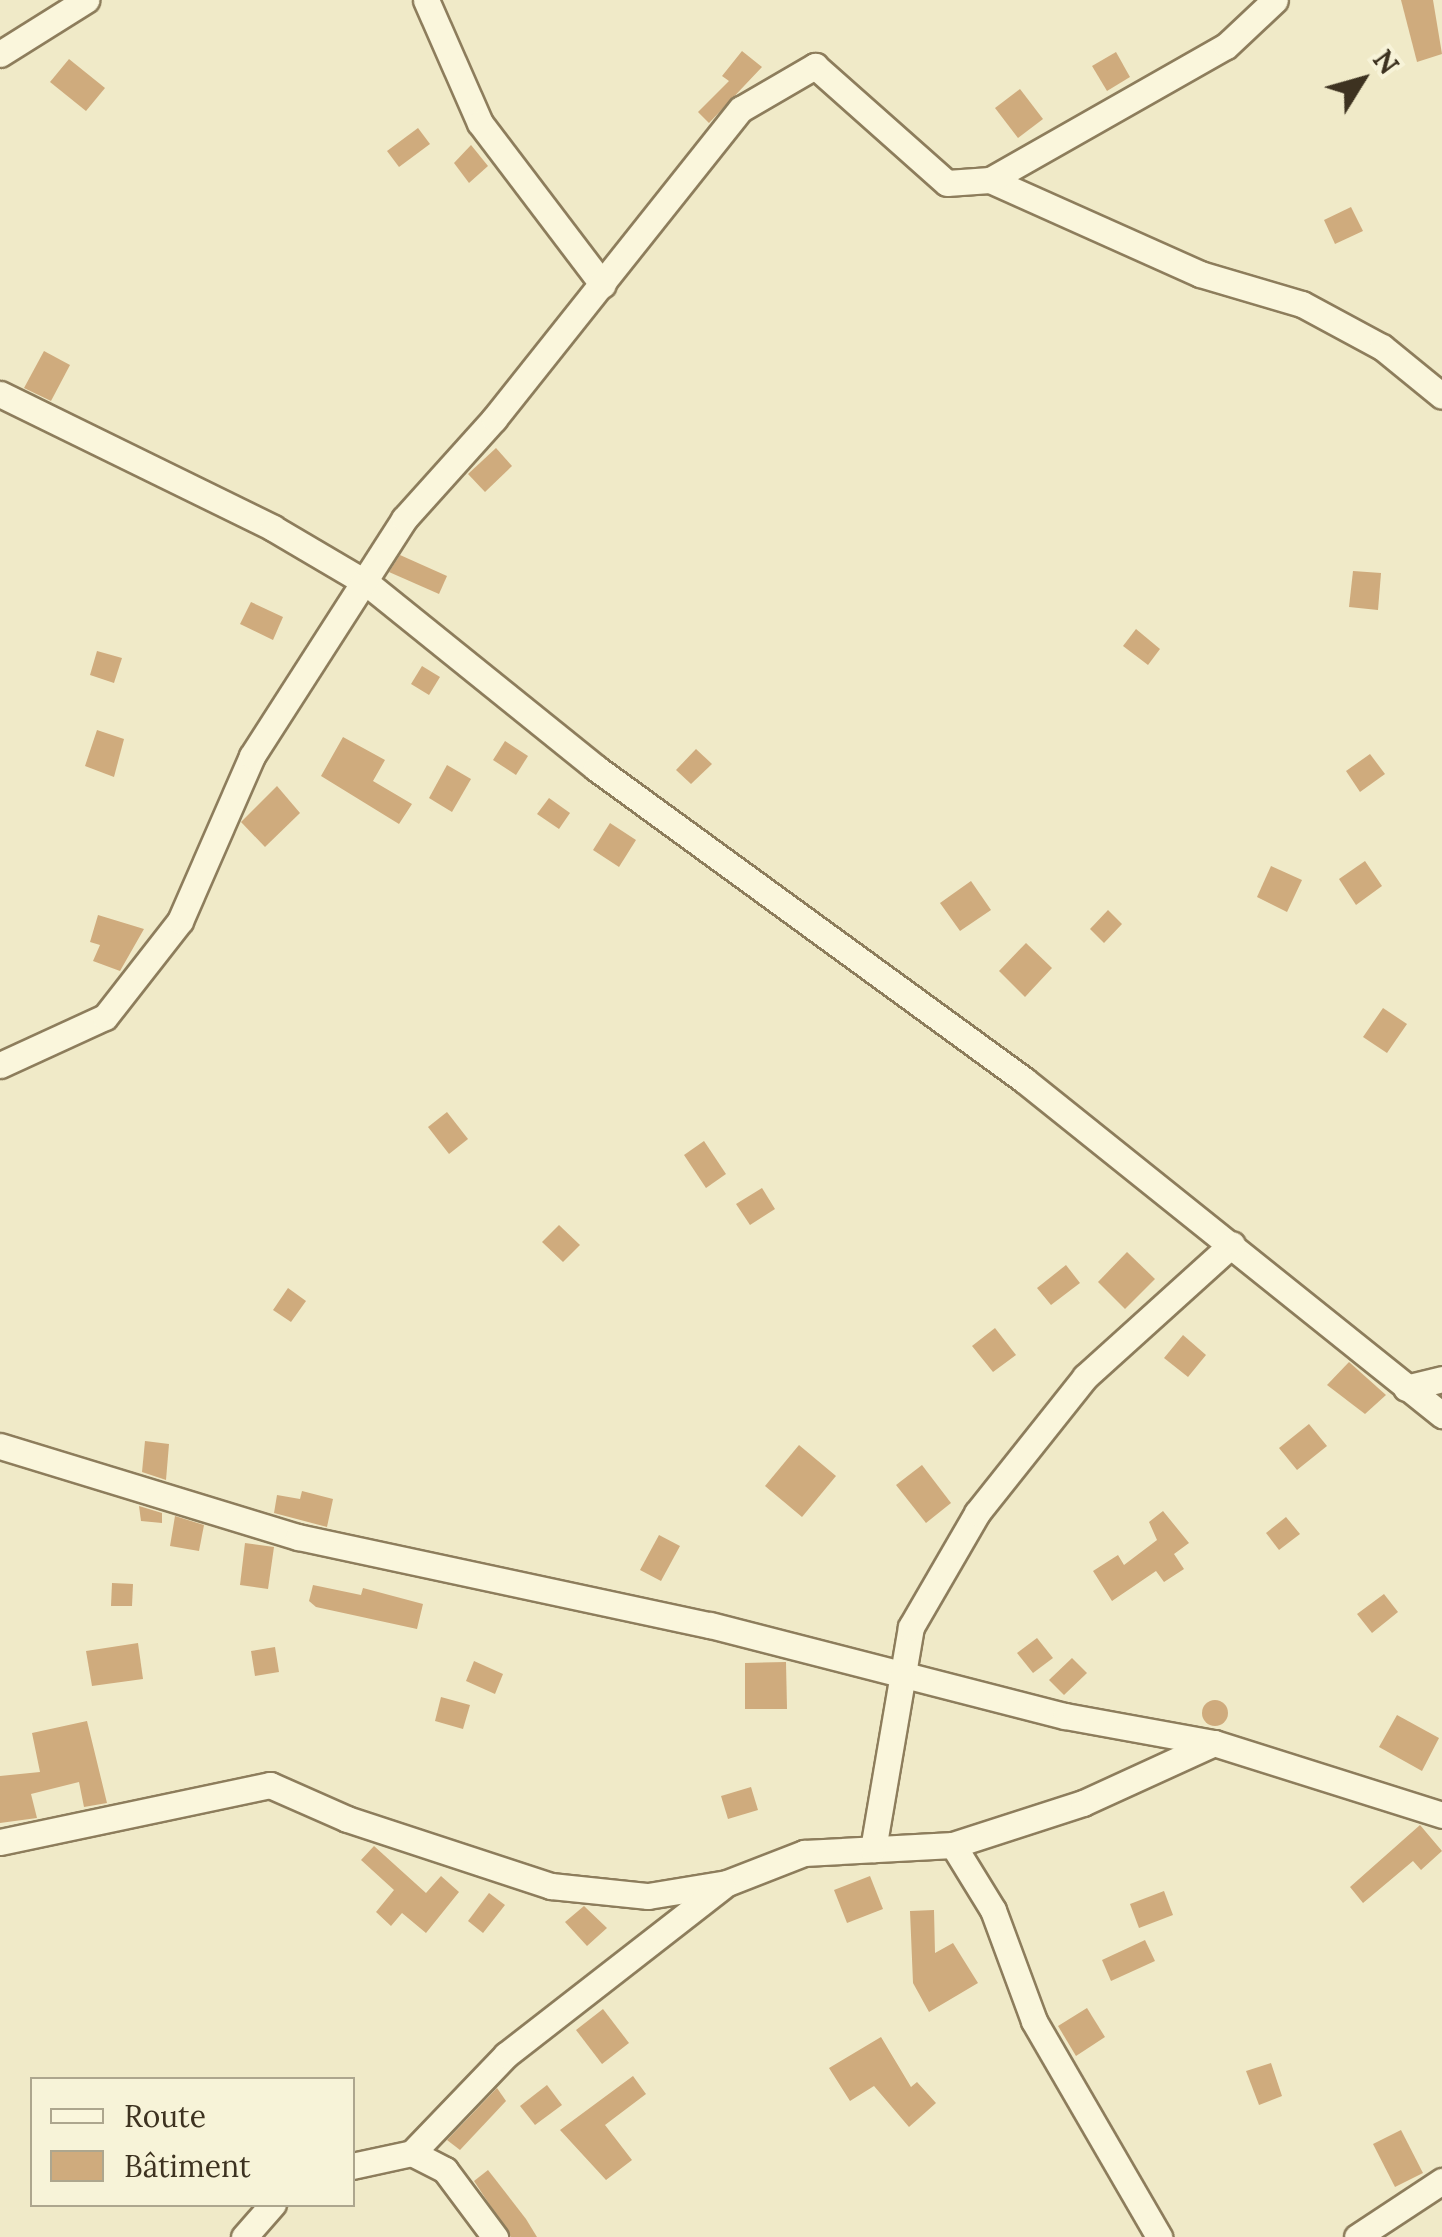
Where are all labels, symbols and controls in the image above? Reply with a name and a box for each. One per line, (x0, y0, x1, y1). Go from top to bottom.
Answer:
north arrow (1312, 30, 1412, 130)
text: N (1365, 42, 1407, 81)
legend (30, 2077, 355, 2207)
text: Route (124, 2097, 206, 2135)
text: Bâtiment (124, 2147, 251, 2185)

